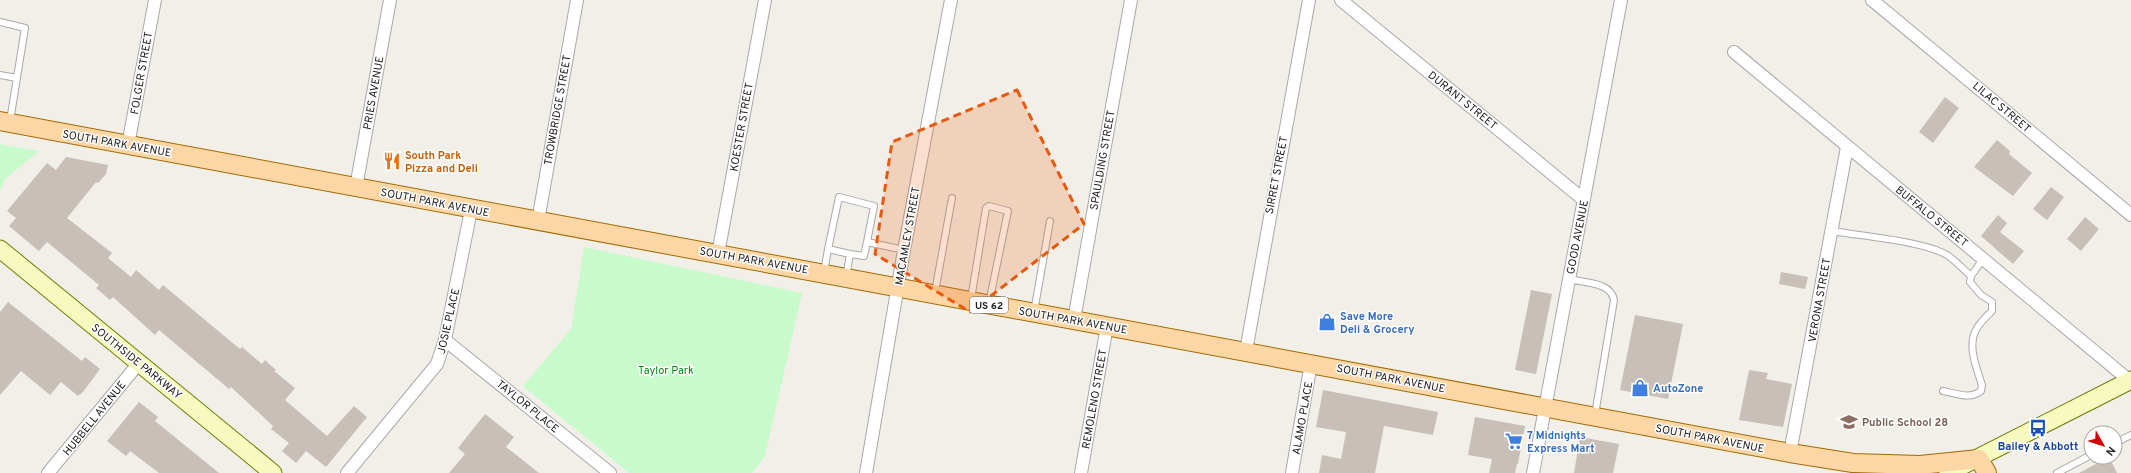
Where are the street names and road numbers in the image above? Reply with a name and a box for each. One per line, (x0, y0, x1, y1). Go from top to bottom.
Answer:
street label: FOLGER STREET (128, 31, 156, 116)
street label: TROWBRIDGE STREET (541, 54, 575, 166)
street label: PRIES AVENUE (361, 55, 387, 131)
street label: DURANT STREET (1425, 69, 1500, 133)
street label: LILAC STREET (1969, 79, 2033, 136)
street label: KOESTER STREET (727, 82, 757, 173)
street label: SPAULDING STREET (1087, 109, 1119, 211)
street label: SOUTH PARK AVENUE (61, 127, 172, 160)
street label: SIRRET STREET (1263, 135, 1291, 215)
street label: BUFFALO STREET (1892, 183, 1970, 250)
street label: SOUTH PARK AVENUE (379, 186, 490, 220)
street label: MACAMLEY STREET (892, 186, 924, 287)
street label: GOOD AVENUE (1564, 199, 1592, 275)
street label: SOUTH PARK AVENUE (698, 244, 809, 277)
street label: VERONA STREET (1806, 257, 1834, 344)
street label: JOSIE PLACE (435, 287, 463, 355)
road number: US 62 (970, 297, 1008, 313)
street label: SOUTH PARK AVENUE (1017, 304, 1128, 337)
street label: SOUTHSIDE PARKWAY (88, 321, 184, 403)
street label: REMOLENO STREET (1079, 348, 1111, 450)
street label: SOUTH PARK AVENUE (1335, 362, 1446, 396)
street label: TAYLOR PLACE (493, 377, 561, 436)
street label: HUBBELL AVENUE (60, 378, 129, 459)
street label: ALAMO PLACE (1290, 380, 1316, 456)
street label: SOUTH PARK AVENUE (1654, 422, 1765, 456)

